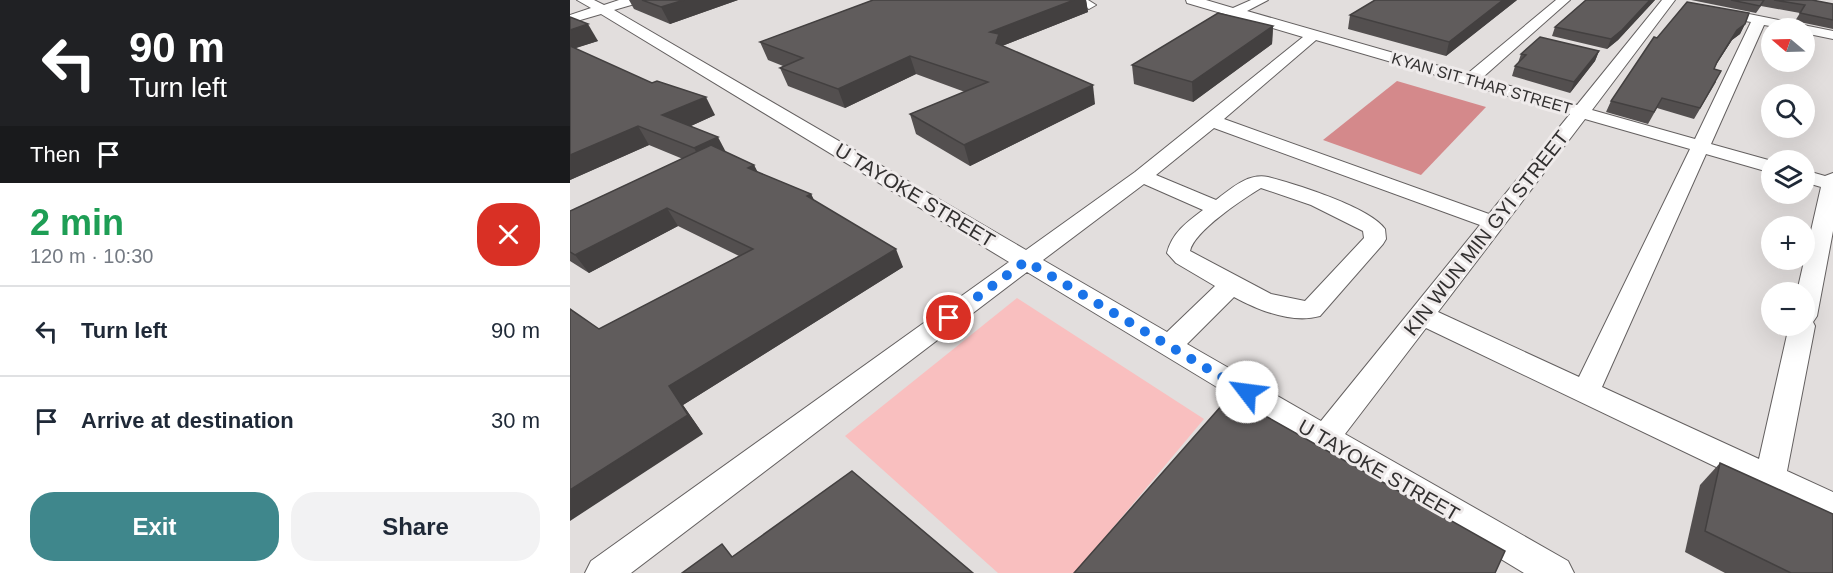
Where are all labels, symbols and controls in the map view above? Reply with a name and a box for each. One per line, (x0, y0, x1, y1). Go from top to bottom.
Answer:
north arrow (1761, 18, 1815, 72)
map controls (1761, 18, 1815, 336)
icon: left (30, 24, 108, 102)
text: 90 m (129, 24, 225, 71)
street label: KYAN SIT THAR STREET (1390, 50, 1574, 117)
text: Turn left (129, 73, 227, 103)
button: search (1761, 84, 1815, 138)
street label: KIN WUN MIN GYI STREET (1399, 126, 1573, 340)
icon: arrive (92, 138, 125, 171)
street label: U TAYOKE STREET (831, 139, 999, 251)
text: Then (30, 142, 80, 167)
button: layers (1761, 150, 1815, 204)
text: 2 min (30, 202, 124, 243)
button: close (477, 203, 540, 266)
button: + (1761, 216, 1815, 270)
text: 120 m · 10:30 (30, 245, 153, 267)
button: − (1761, 282, 1815, 336)
pin (923, 292, 974, 343)
icon: arrive (932, 301, 965, 334)
icon: left (30, 315, 63, 348)
text: Turn left (81, 318, 167, 343)
text: 90 m (491, 318, 540, 343)
position arrow (1215, 360, 1279, 424)
icon: arrive (30, 405, 63, 438)
text: Arrive at destination (81, 408, 294, 433)
text: 30 m (491, 408, 540, 433)
street label: U TAYOKE STREET (1295, 415, 1463, 525)
button: Exit (30, 492, 279, 561)
button: Share (291, 492, 540, 561)

